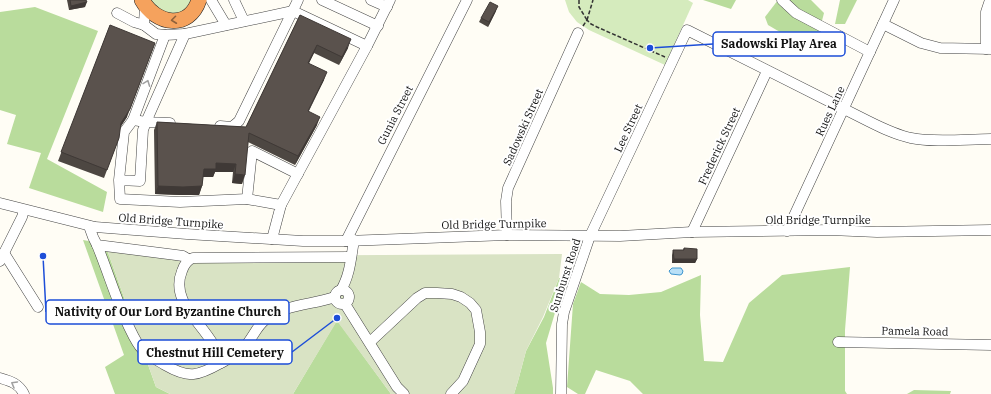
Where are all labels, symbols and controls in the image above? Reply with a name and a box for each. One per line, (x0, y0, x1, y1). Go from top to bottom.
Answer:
one-way arrow (170, 15, 177, 24)
callout: Sadowski Play Area (713, 32, 845, 56)
text: Sadowski Play Area (721, 36, 837, 51)
one-way arrow (142, 80, 150, 87)
street label: Gunia Street (374, 83, 416, 147)
street label: Rues Lane (812, 84, 848, 138)
street label: Sadowski Street (500, 86, 546, 168)
street label: Lee Street (611, 101, 645, 154)
street label: Frederick Street (695, 105, 743, 187)
street label: Old Bridge Turnpike (118, 210, 224, 232)
street label: Old Bridge Turnpike (765, 213, 871, 227)
street label: Old Bridge Turnpike (441, 216, 547, 232)
street label: Sunburst Road (547, 236, 584, 314)
callout: Nativity of Our Lord Byzantine Church (46, 300, 289, 324)
text: Nativity of Our Lord Byzantine Church (55, 304, 281, 319)
street label: Pamela Road (881, 323, 949, 339)
callout: Chestnut Hill Cemetery (138, 340, 292, 364)
text: Chestnut Hill Cemetery (146, 345, 284, 360)
one-way arrow (11, 381, 18, 388)

